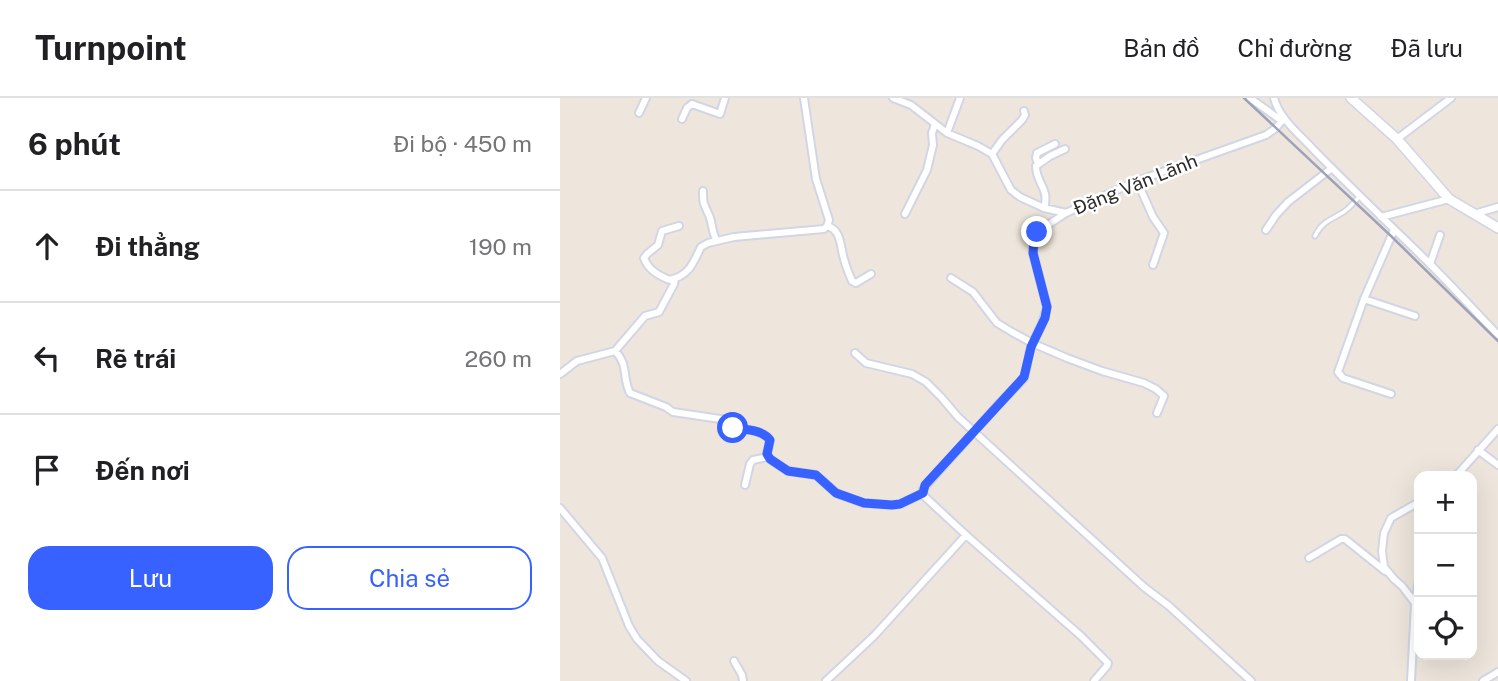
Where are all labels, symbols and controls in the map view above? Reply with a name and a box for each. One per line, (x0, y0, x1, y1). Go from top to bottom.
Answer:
text: Turnpoint (35, 29, 187, 67)
text: Bản đồ (1123, 34, 1200, 62)
text: Chỉ đường (1238, 34, 1352, 62)
text: Đã lưu (1390, 34, 1463, 62)
text: 6 phút (28, 126, 121, 162)
text: Đi bộ · 450 m (393, 130, 532, 157)
street label: Đặng Văn Lãnh (1070, 149, 1200, 219)
route end (1021, 216, 1052, 247)
icon: ahead (28, 227, 66, 265)
text: Đi thẳng (95, 231, 200, 262)
text: 190 m (469, 233, 532, 260)
icon: left (28, 339, 66, 377)
text: Rẽ trái (95, 343, 176, 374)
text: 260 m (465, 345, 532, 372)
route start (717, 412, 748, 443)
icon: arrive (28, 451, 66, 489)
text: Đến nơi (95, 455, 190, 486)
map controls (1414, 471, 1477, 660)
button: + (1414, 471, 1477, 534)
button: − (1414, 534, 1477, 597)
button: Lưu (28, 546, 273, 610)
button: Chia sẻ (287, 546, 532, 610)
button: locate (1414, 597, 1477, 660)

